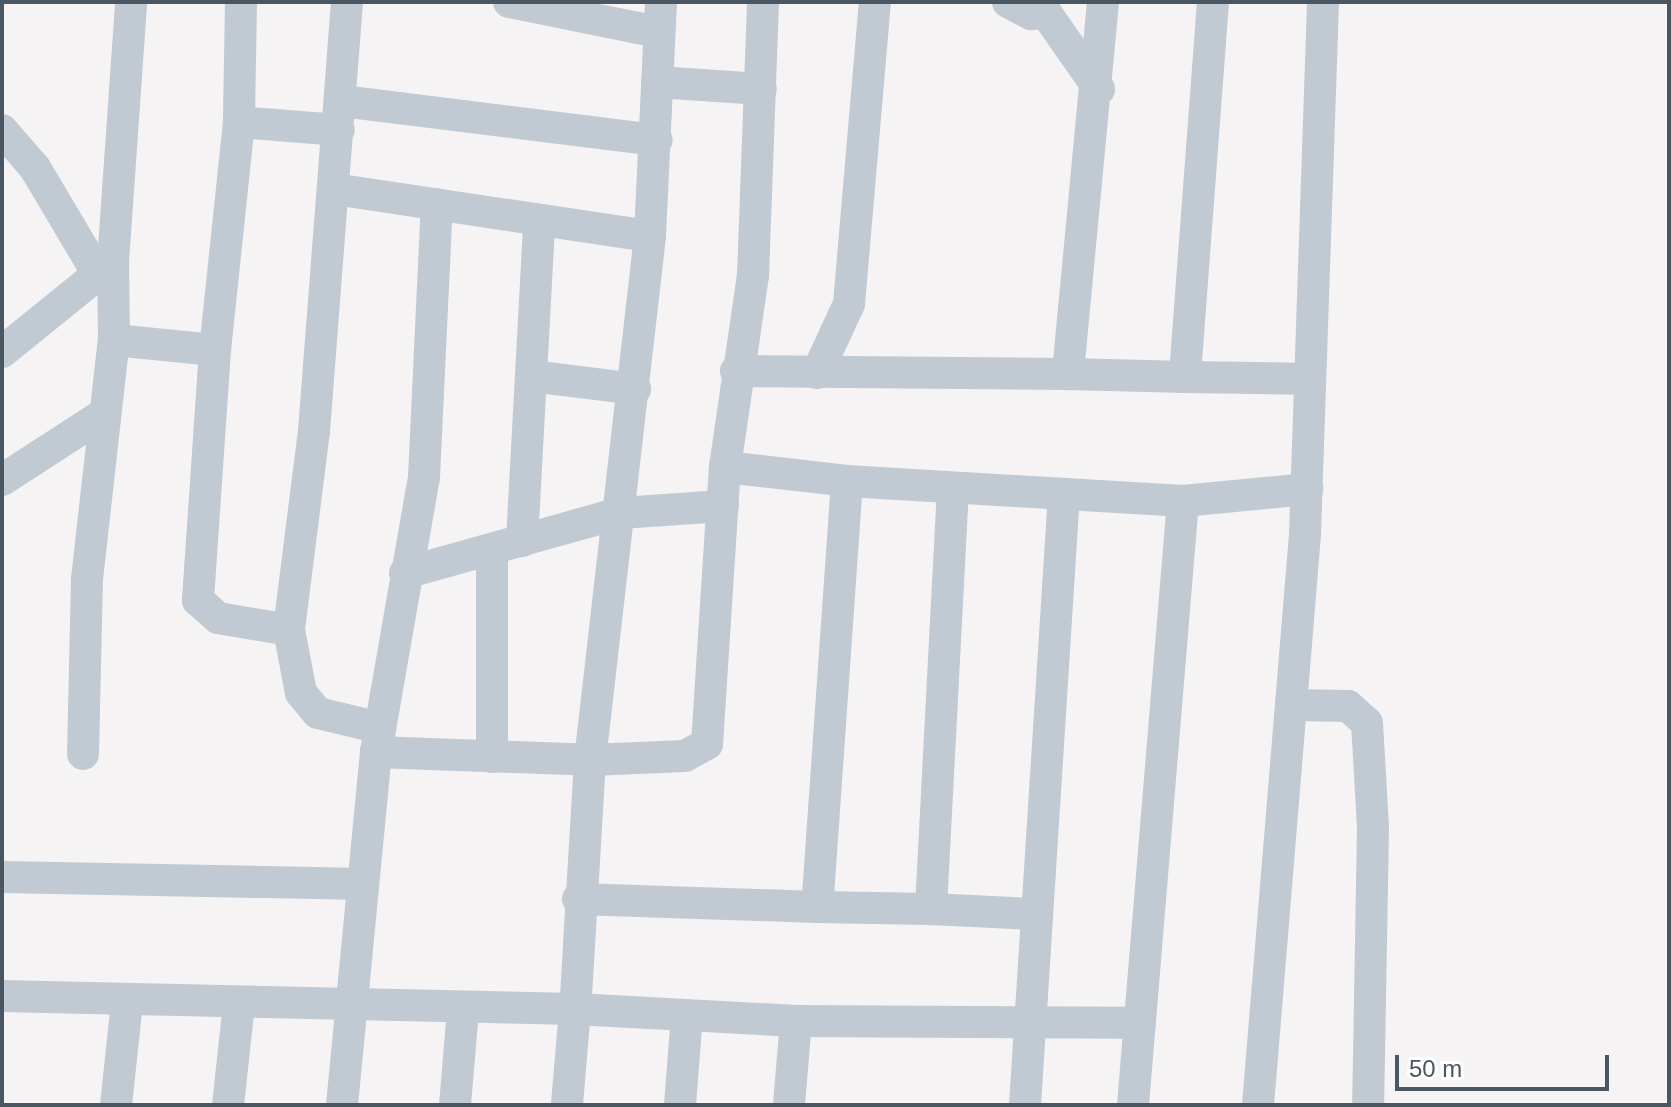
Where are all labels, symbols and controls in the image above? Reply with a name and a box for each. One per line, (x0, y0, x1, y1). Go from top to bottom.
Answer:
scale bar (1399, 1039, 1613, 1089)
text: 50 m (1409, 1055, 1462, 1082)

